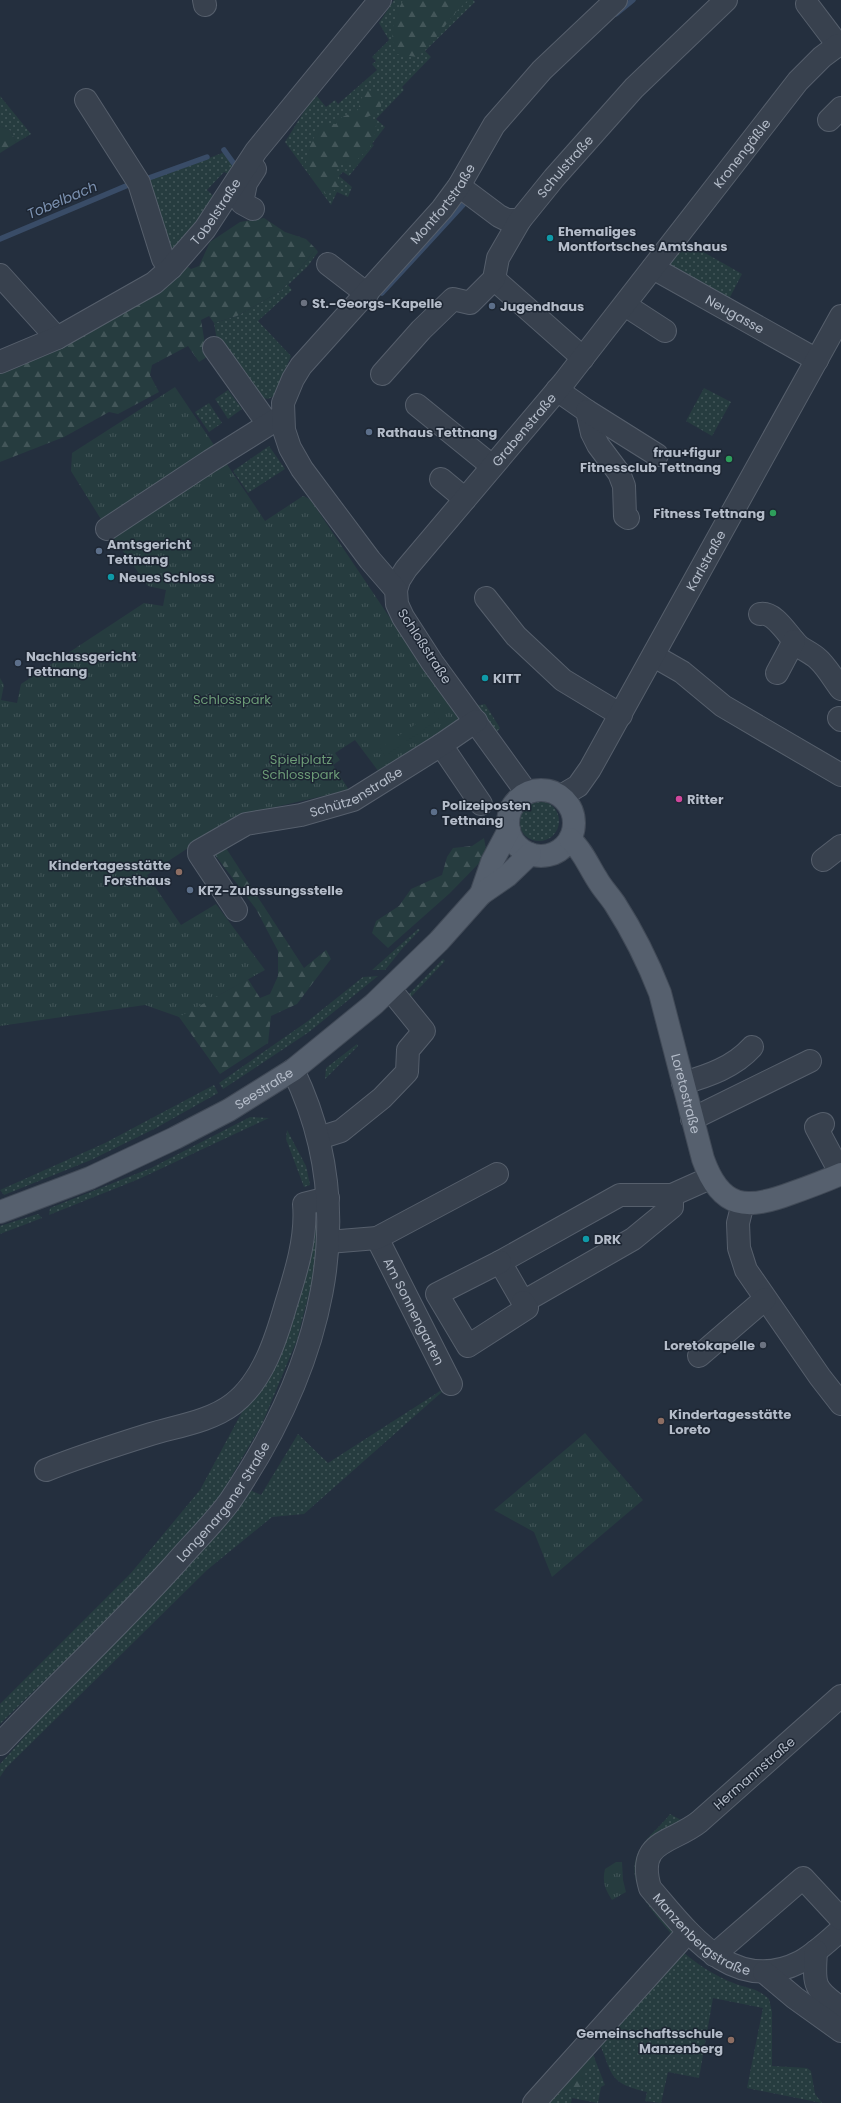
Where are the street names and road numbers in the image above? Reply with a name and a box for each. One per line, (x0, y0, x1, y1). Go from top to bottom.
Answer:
street label: Kronengäßle (709, 115, 775, 192)
street label: Schulstraße (533, 131, 598, 202)
street label: Montfortstraße (406, 160, 480, 248)
street label: Tobelstraße (186, 175, 246, 250)
street label: Neugasse (702, 290, 768, 339)
street label: Grabenstraße (488, 389, 561, 471)
street label: Karlstraße (682, 527, 731, 594)
street label: Schloßstraße (393, 605, 456, 688)
street label: Schützenstraße (307, 762, 406, 822)
street label: Loretostraße (666, 1052, 705, 1136)
street label: Seestraße (231, 1063, 297, 1114)
street label: Am Sonnengarten (378, 1254, 449, 1368)
street label: Langenargener Straße (172, 1438, 275, 1566)
street label: Hermannstraße (709, 1732, 799, 1814)
street label: Manzenbergstraße (648, 1889, 752, 1980)

